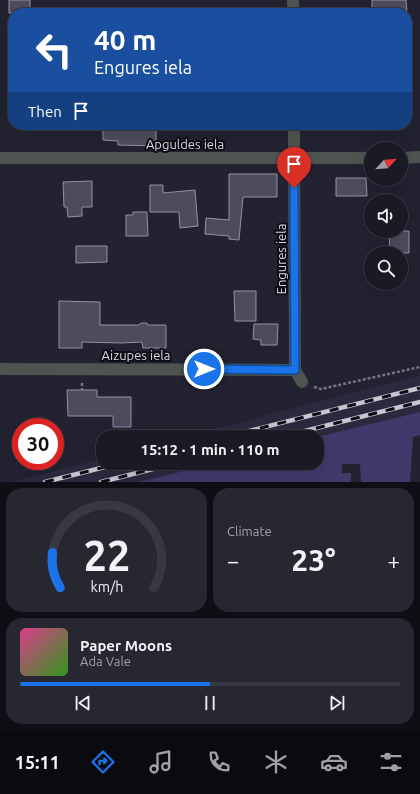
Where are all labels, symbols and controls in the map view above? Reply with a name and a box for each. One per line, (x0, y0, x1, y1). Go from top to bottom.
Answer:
icon: left (28, 24, 80, 76)
text: 40 m (94, 24, 156, 55)
text: Engures iela (94, 57, 192, 77)
icon: arrive (70, 100, 92, 122)
text: Then (28, 103, 62, 120)
street label: Apguldes iela (146, 137, 224, 151)
north arrow (364, 142, 408, 186)
map controls (364, 142, 408, 290)
pin (277, 147, 311, 188)
icon: arrive (283, 153, 305, 175)
button: sound (364, 194, 408, 238)
street label: Engures iela (274, 224, 288, 294)
button: search (364, 246, 408, 290)
street label: Aizupes iela (102, 348, 170, 362)
position arrow (183, 348, 225, 390)
speed limit sign: 30 (12, 418, 64, 470)
text: 15:12 · 1 min · 110 m (141, 441, 279, 458)
text: Climate (227, 524, 272, 538)
text: 22 (83, 532, 130, 579)
text: 23° (291, 543, 336, 577)
text: − (227, 548, 239, 573)
text: + (388, 548, 400, 573)
text: km/h (90, 579, 123, 595)
text: Paper Moons (80, 637, 172, 654)
text: Ada Vale (80, 654, 131, 668)
icon: previous (72, 692, 94, 714)
icon: pause (199, 692, 221, 714)
icon: next (326, 692, 348, 714)
icon: directions (89, 748, 117, 776)
icon: music (147, 748, 175, 776)
icon: phone (205, 748, 233, 776)
icon: climate (262, 748, 290, 776)
icon: car (320, 748, 348, 776)
icon: filters (377, 748, 405, 776)
text: 15:11 (15, 752, 60, 772)

